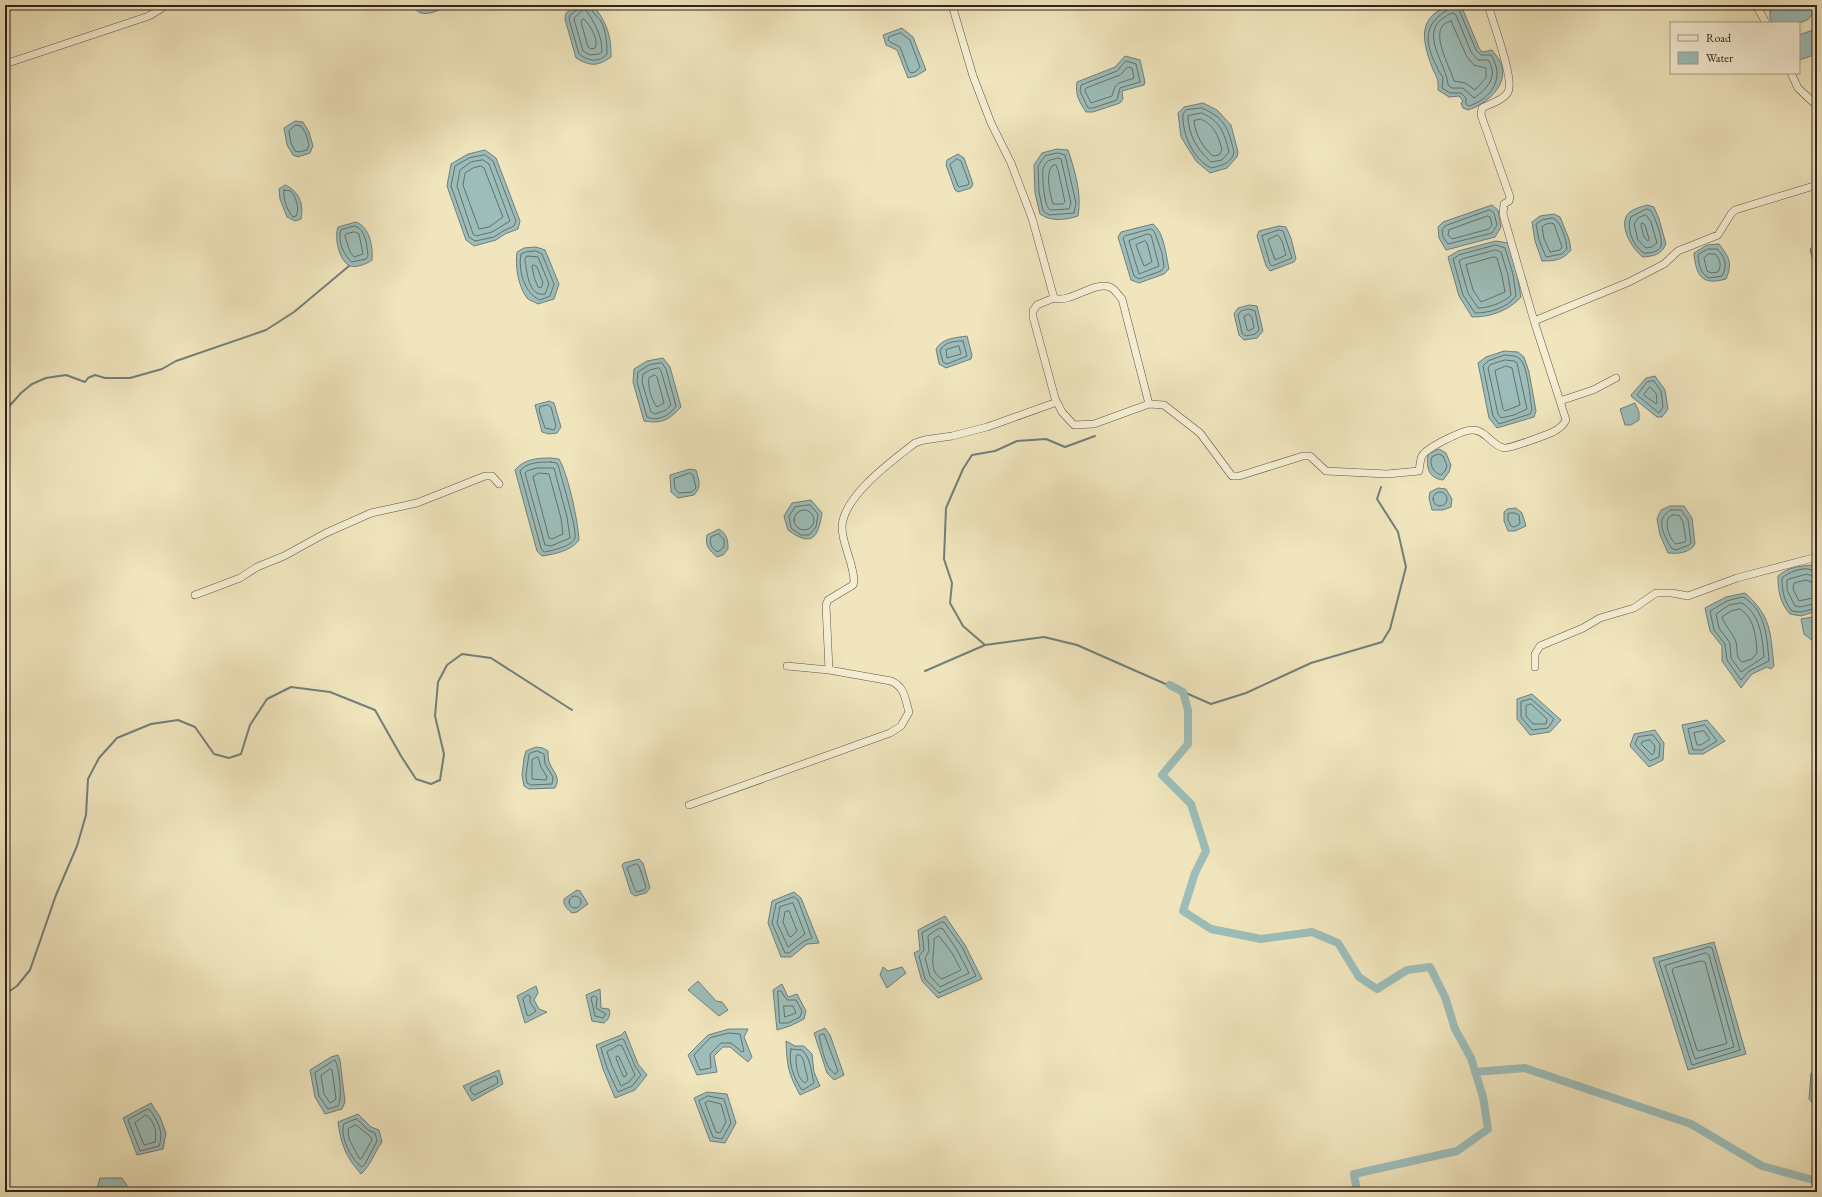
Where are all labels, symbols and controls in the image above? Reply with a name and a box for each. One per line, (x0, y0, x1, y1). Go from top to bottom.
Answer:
legend (1670, 22, 1800, 74)
text: Road (1706, 30, 1732, 46)
text: Water (1706, 50, 1733, 66)

